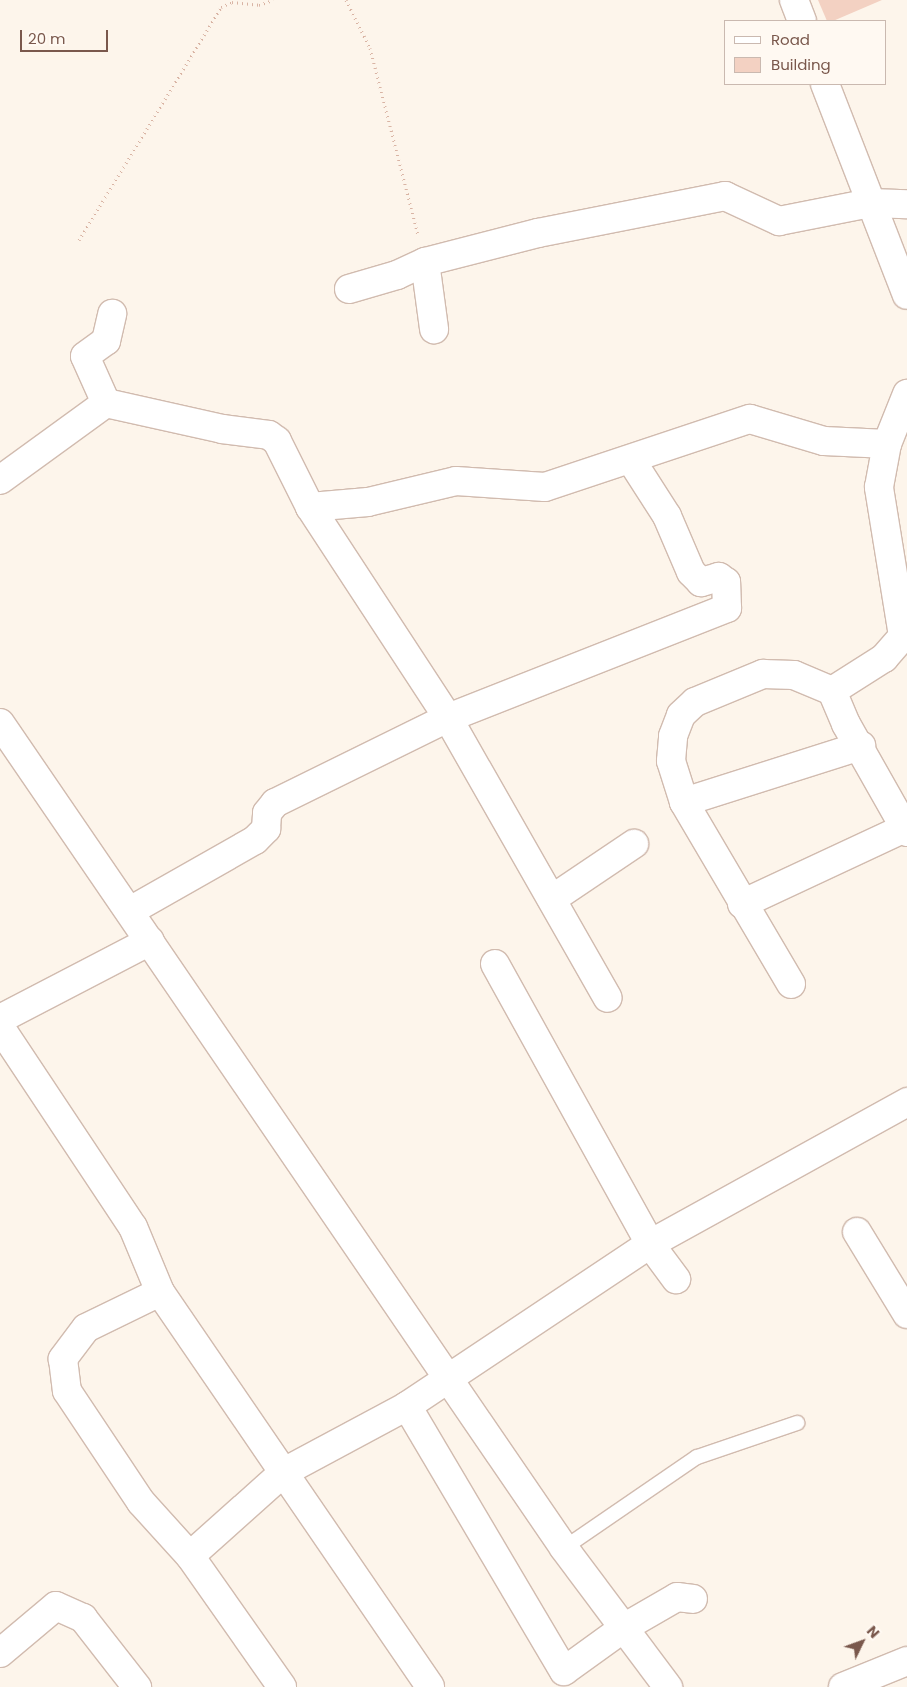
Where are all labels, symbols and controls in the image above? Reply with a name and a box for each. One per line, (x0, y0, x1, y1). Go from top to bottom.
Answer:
scale bar (22, 20, 110, 52)
legend (724, 20, 887, 85)
text: 20 m (28, 28, 66, 49)
text: Road (771, 29, 810, 50)
text: Building (771, 54, 831, 75)
north arrow (837, 1617, 887, 1667)
text: N (862, 1621, 884, 1643)

